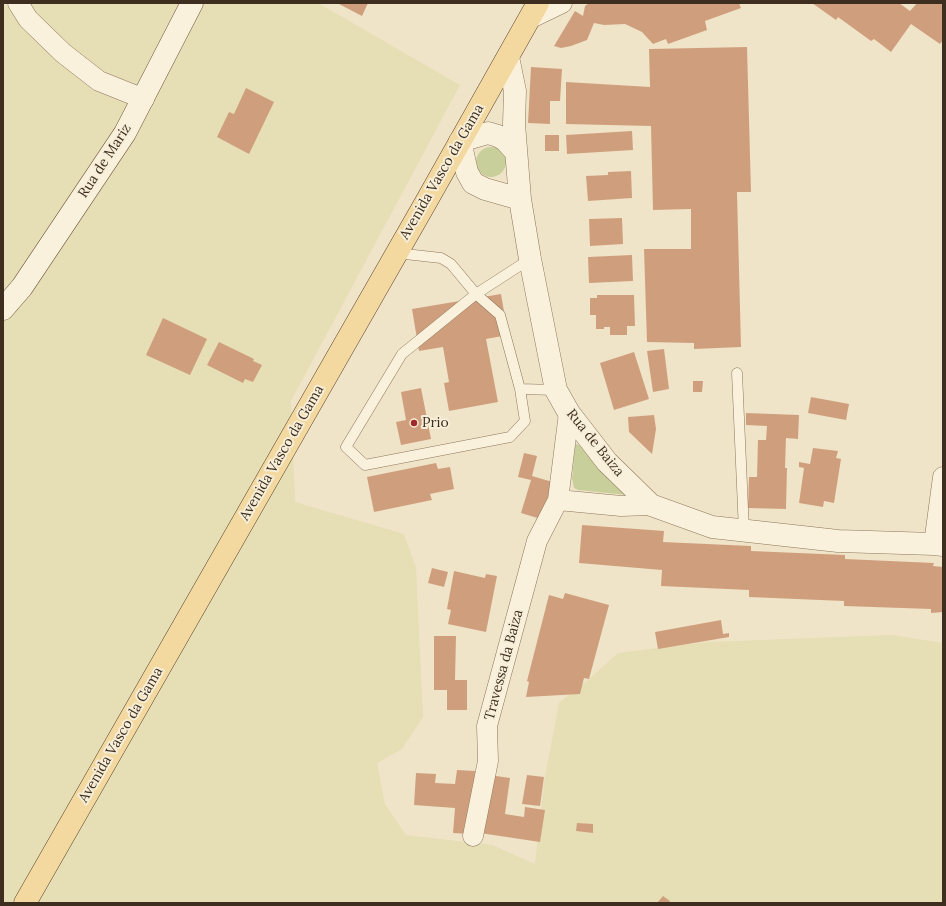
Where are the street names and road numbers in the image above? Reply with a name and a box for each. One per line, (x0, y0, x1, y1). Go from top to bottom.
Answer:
street label: Avenida Vasco da Gama (396, 101, 488, 243)
street label: Rua de Mariz (75, 121, 135, 201)
street label: Avenida Vasco da Gama (236, 382, 328, 524)
street label: Rua de Baiza (563, 406, 627, 480)
street label: Travessa da Baiza (481, 608, 527, 722)
street label: Avenida Vasco da Gama (75, 664, 167, 806)

